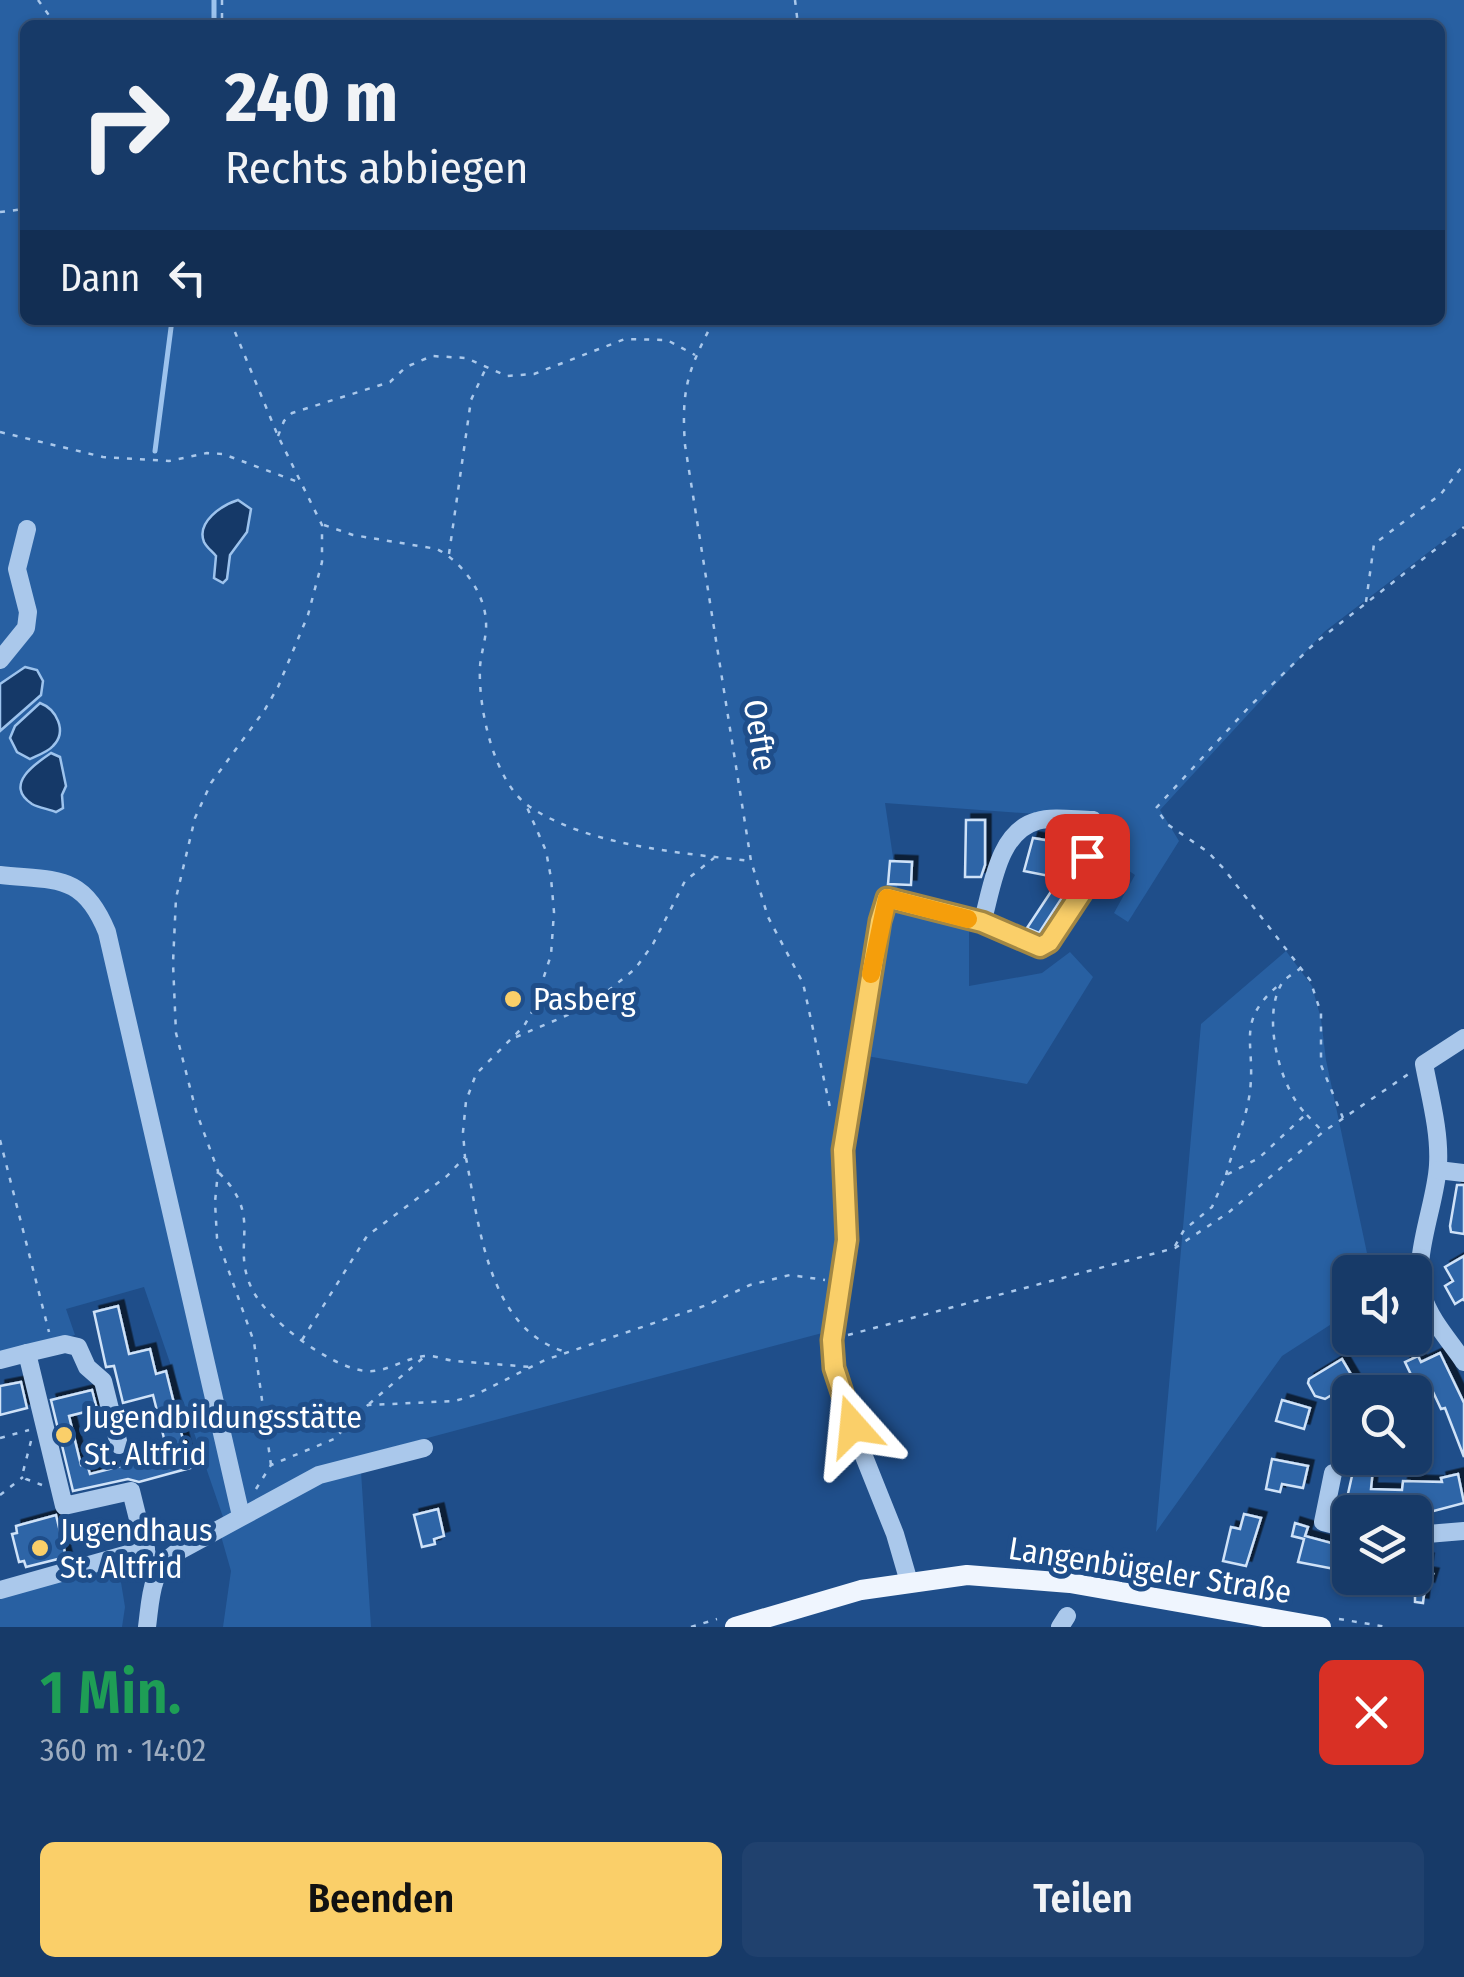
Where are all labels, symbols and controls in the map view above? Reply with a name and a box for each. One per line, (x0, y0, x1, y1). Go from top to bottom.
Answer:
text: 240 m (225, 56, 398, 140)
icon: right (60, 60, 190, 190)
text: Rechts abbiegen (225, 141, 528, 195)
icon: left (160, 250, 215, 305)
text: Dann (60, 255, 140, 301)
street label: Oefte (736, 697, 784, 773)
pin (1045, 814, 1130, 899)
icon: arrive (1060, 829, 1115, 884)
place label: Pasberg (533, 980, 636, 1018)
marker: Pasberg (502, 988, 524, 1010)
map controls (1332, 1255, 1432, 1595)
button: sound (1332, 1255, 1432, 1355)
position arrow (801, 1374, 905, 1478)
button: search (1332, 1375, 1432, 1475)
place label: Jugendbildungsstätte St. Altfrid (84, 1398, 362, 1473)
marker: Jugendbildungsstätte St. Altfrid (53, 1424, 75, 1446)
button: layers (1332, 1495, 1432, 1595)
place label: Jugendhaus St. Altfrid (60, 1511, 213, 1586)
street label: Langenbügeler Straße (1006, 1529, 1294, 1611)
marker: Jugendhaus St. Altfrid (29, 1537, 51, 1559)
text: 1 Min. (40, 1657, 181, 1729)
button: close (1319, 1660, 1424, 1765)
text: 360 m · 14:02 (40, 1731, 206, 1769)
button: Beenden (40, 1842, 722, 1957)
button: Teilen (742, 1842, 1424, 1957)

